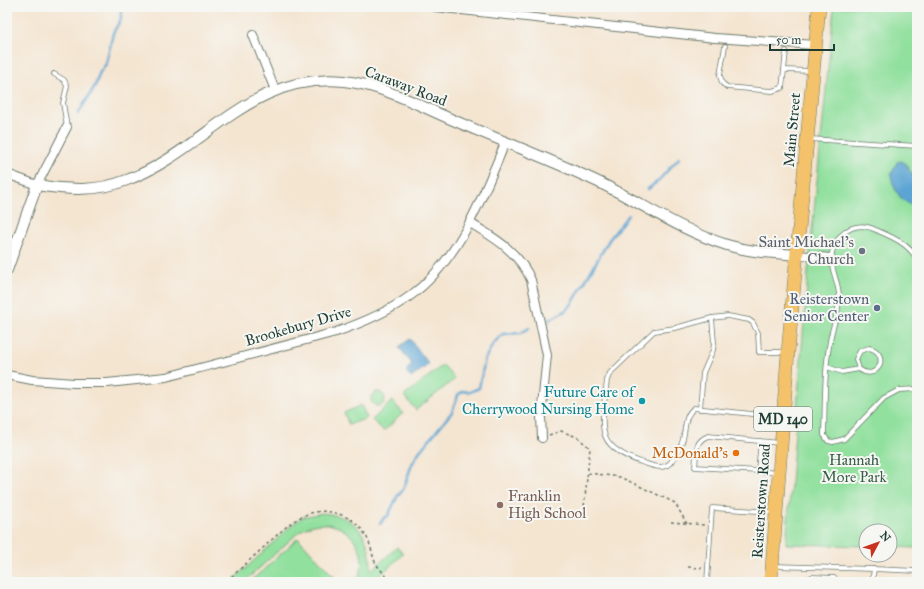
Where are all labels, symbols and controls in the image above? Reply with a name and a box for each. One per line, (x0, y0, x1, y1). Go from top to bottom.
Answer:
scale bar (770, 26, 834, 52)
text: 50 m (776, 33, 801, 47)
street label: Caraway Road (362, 62, 450, 110)
street label: Main Street (780, 91, 804, 168)
place label: Saint Michael's Church (758, 233, 855, 268)
marker: Saint Michael's Church (857, 246, 867, 256)
place label: Reisterstown Senior Center (784, 290, 869, 325)
street label: Brookebury Drive (243, 302, 353, 350)
marker: Reisterstown Senior Center (872, 303, 882, 313)
place label: Future Care of Cherrywood Nursing Home (462, 383, 637, 418)
marker: Future Care of Cherrywood Nursing Home (637, 396, 647, 406)
road number: MD 140 (754, 407, 812, 431)
street label: Reisterstown Road (748, 443, 774, 559)
place label: McDonald's (652, 444, 728, 462)
marker: McDonald's (731, 448, 741, 458)
park label: Hannah More Park (821, 451, 887, 486)
place label: Franklin High School (508, 487, 587, 522)
marker: Franklin High School (495, 500, 505, 510)
north arrow (858, 523, 898, 563)
text: N (877, 529, 894, 545)

